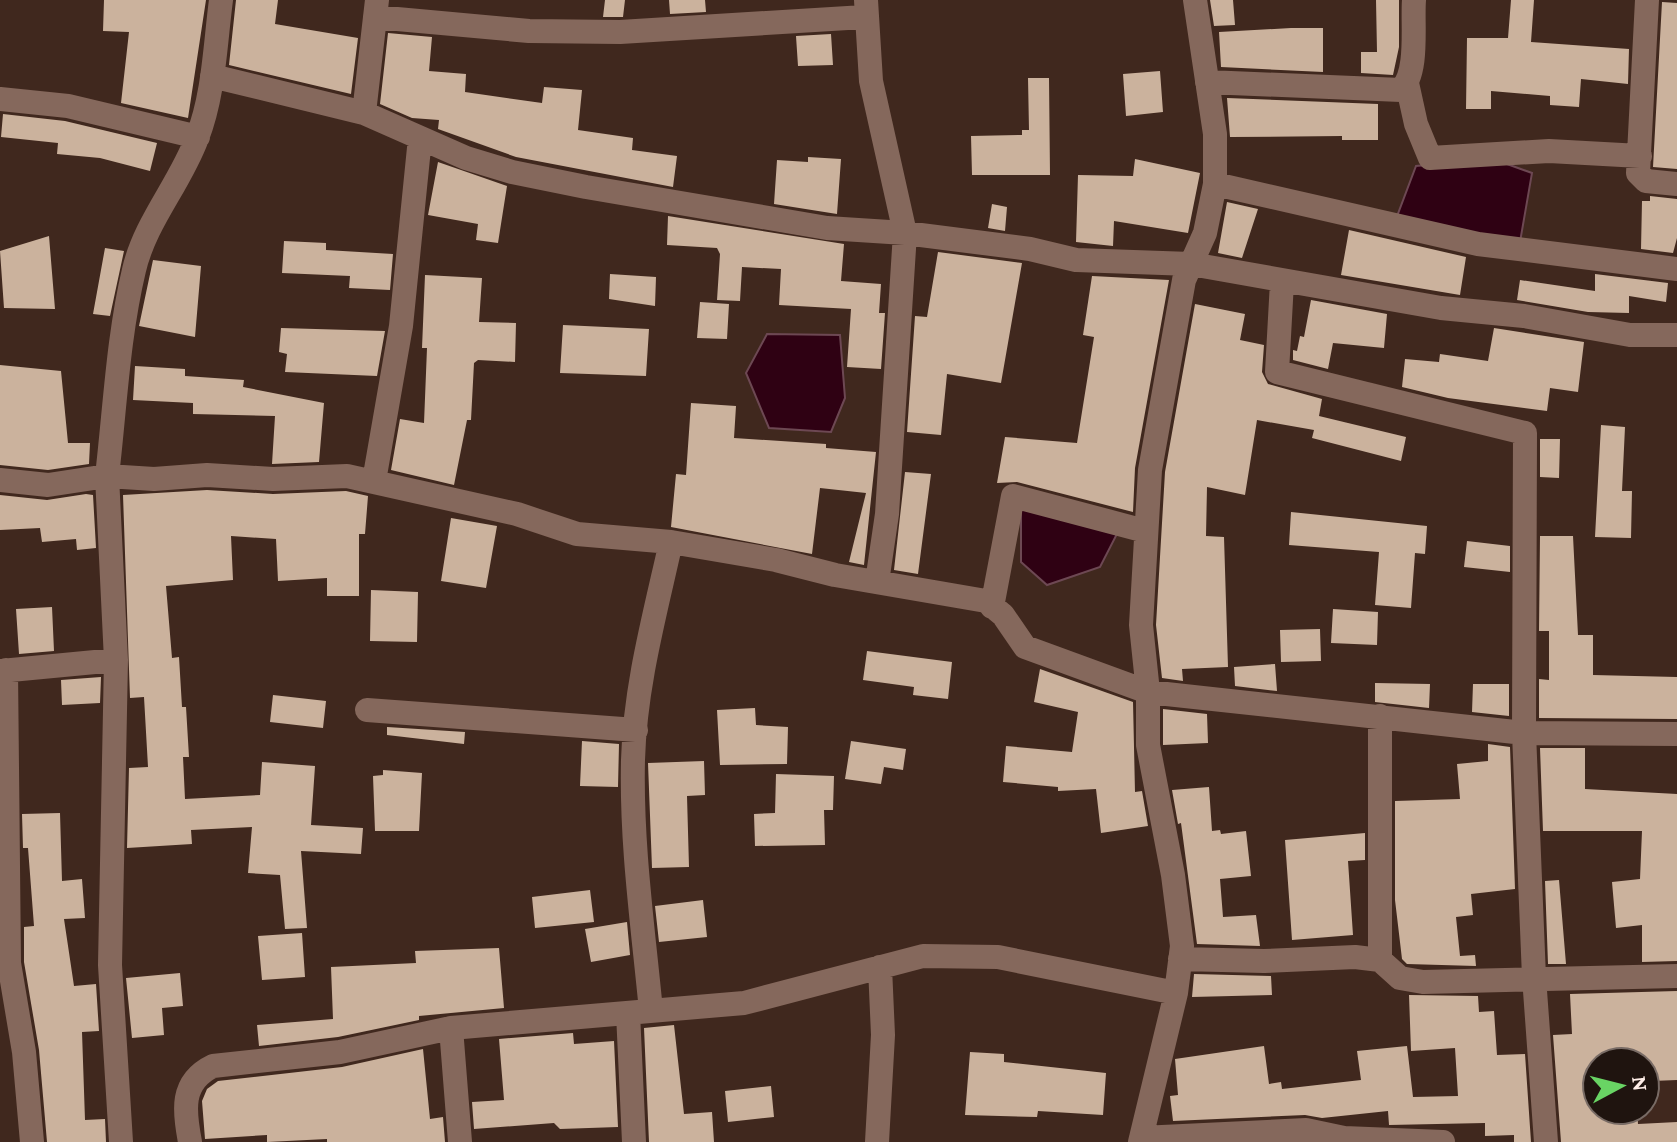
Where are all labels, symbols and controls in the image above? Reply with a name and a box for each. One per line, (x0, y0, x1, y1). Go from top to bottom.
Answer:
north arrow (1581, 1046, 1661, 1126)
text: N (1627, 1075, 1654, 1093)

